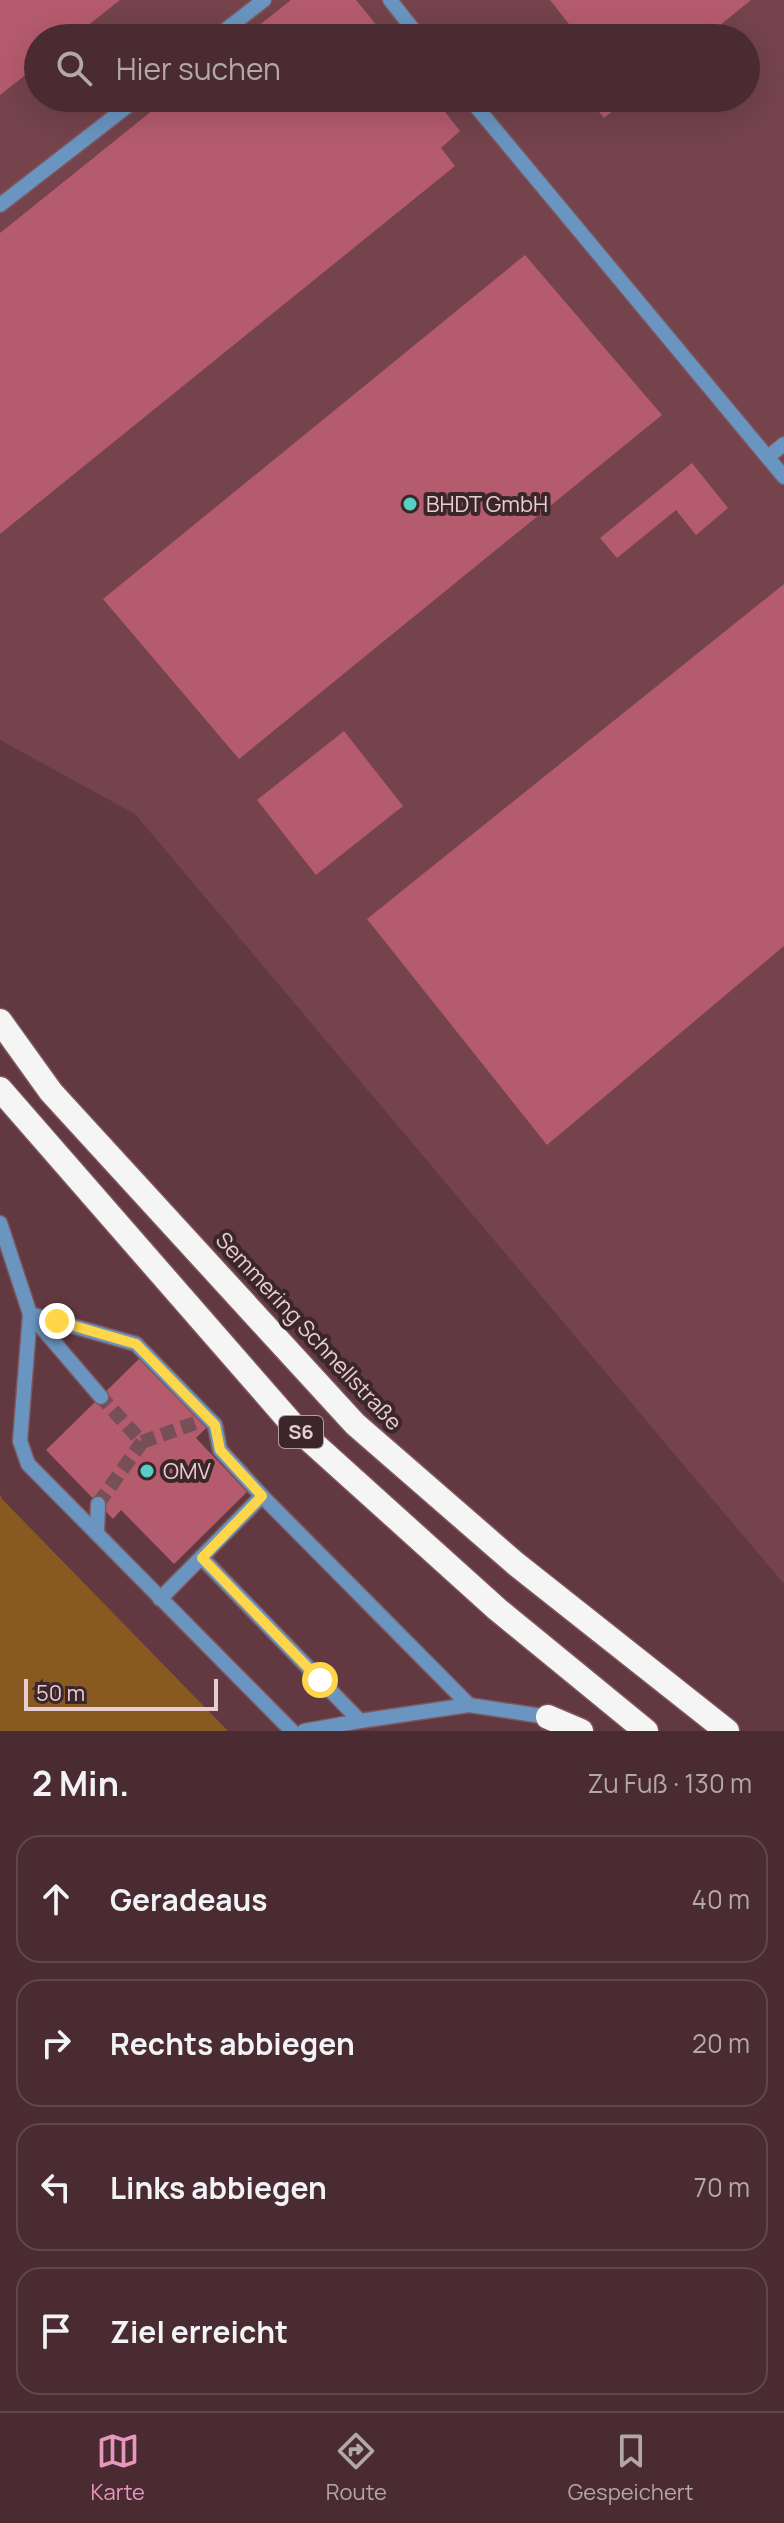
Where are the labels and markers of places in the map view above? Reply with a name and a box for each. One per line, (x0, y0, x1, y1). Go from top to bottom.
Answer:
place label: BHDT GmbH (426, 489, 548, 519)
marker: BHDT GmbH (401, 495, 419, 513)
place label: OMV (163, 1456, 211, 1486)
marker: OMV (138, 1462, 156, 1480)

